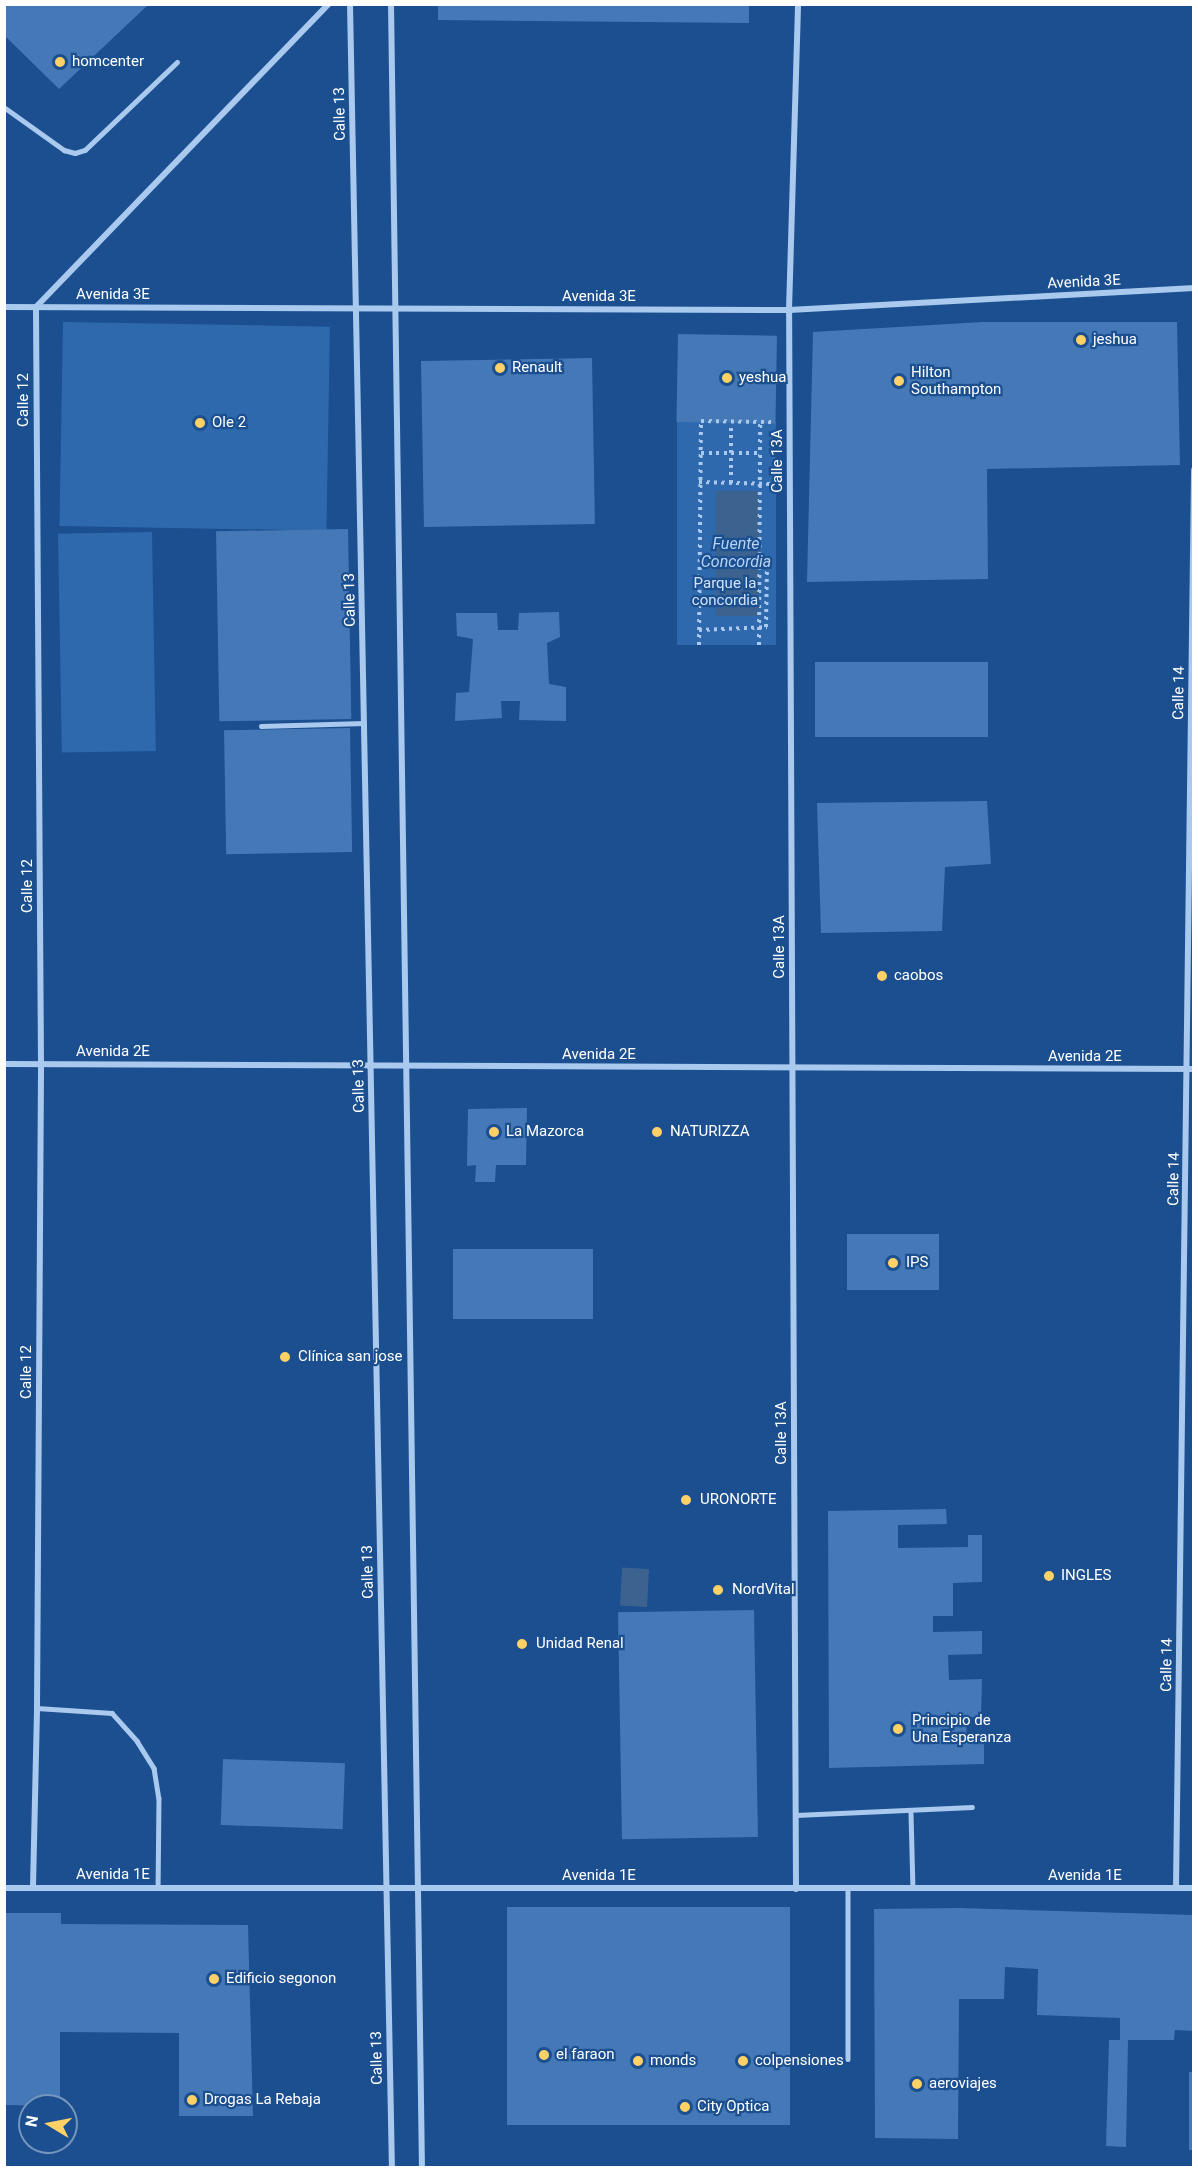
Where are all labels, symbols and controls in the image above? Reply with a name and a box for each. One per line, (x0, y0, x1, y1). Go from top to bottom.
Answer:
place label: homcenter (72, 53, 144, 71)
marker: homcenter (53, 55, 67, 69)
street label: Calle 13 (331, 87, 349, 141)
street label: Avenida 3E (1047, 271, 1121, 293)
street label: Avenida 3E (76, 286, 150, 304)
street label: Avenida 3E (562, 288, 636, 306)
place label: jeshua (1093, 331, 1137, 349)
marker: jeshua (1074, 333, 1088, 347)
place label: Renault (512, 359, 562, 377)
marker: Renault (493, 361, 507, 375)
place label: Hilton Southampton (911, 363, 1001, 398)
place label: yeshua (739, 369, 786, 387)
marker: yeshua (720, 371, 734, 385)
street label: Calle 12 (15, 373, 33, 427)
marker: Hilton Southampton (892, 374, 906, 388)
place label: Ole 2 (212, 414, 246, 432)
marker: Ole 2 (193, 416, 207, 430)
street label: Calle 13A (769, 429, 787, 493)
water label: Fuente Concordia (701, 534, 771, 572)
street label: Calle 13 (341, 573, 359, 627)
park label: Parque la concordia (692, 574, 758, 609)
street label: Calle 14 (1170, 666, 1188, 720)
street label: Calle 12 (19, 859, 37, 913)
street label: Calle 13A (771, 915, 789, 979)
place label: caobos (894, 967, 943, 985)
marker: caobos (875, 969, 889, 983)
street label: Avenida 2E (76, 1043, 150, 1061)
street label: Avenida 2E (562, 1046, 636, 1064)
street label: Avenida 2E (1048, 1048, 1122, 1066)
street label: Calle 13 (350, 1059, 368, 1113)
place label: La Mazorca (506, 1123, 584, 1141)
marker: NATURIZZA (648, 1123, 666, 1141)
place label: NATURIZZA (670, 1123, 750, 1141)
marker: La Mazorca (487, 1125, 501, 1139)
street label: Calle 14 (1165, 1152, 1183, 1206)
marker: IPS (884, 1254, 902, 1272)
place label: IPS (906, 1254, 928, 1272)
street label: Calle 12 (18, 1345, 36, 1399)
marker: Clínica san jose (276, 1348, 294, 1366)
place label: Clínica san jose (298, 1348, 403, 1366)
street label: Calle 13A (773, 1401, 791, 1465)
marker: URONORTE (677, 1491, 695, 1509)
place label: URONORTE (700, 1491, 776, 1509)
street label: Calle 13 (359, 1545, 377, 1599)
place label: INGLES (1061, 1567, 1112, 1585)
marker: INGLES (1042, 1569, 1056, 1583)
marker: NordVital (709, 1581, 727, 1599)
place label: NordVital (732, 1581, 795, 1599)
marker: Unidad Renal (513, 1635, 531, 1653)
place label: Unidad Renal (536, 1635, 624, 1653)
street label: Calle 14 (1158, 1638, 1176, 1692)
place label: Principio de Una Esperanza (912, 1711, 1011, 1746)
marker: Principio de Una Esperanza (889, 1720, 907, 1738)
street label: Avenida 1E (76, 1866, 150, 1884)
street label: Avenida 1E (562, 1867, 636, 1885)
street label: Avenida 1E (1048, 1867, 1122, 1885)
place label: Edificio segonon (226, 1970, 336, 1988)
marker: Edificio segonon (207, 1972, 221, 1986)
street label: Calle 13 (368, 2031, 386, 2085)
place label: el faraon (556, 2046, 614, 2064)
marker: el faraon (537, 2048, 551, 2062)
place label: monds (650, 2052, 696, 2070)
place label: colpensiones (755, 2052, 844, 2070)
marker: monds (631, 2054, 645, 2068)
marker: colpensiones (736, 2054, 750, 2068)
place label: aeroviajes (929, 2075, 997, 2093)
marker: aeroviajes (910, 2077, 924, 2091)
place label: Drogas La Rebaja (204, 2091, 321, 2109)
marker: Drogas La Rebaja (185, 2093, 199, 2107)
north arrow (18, 2094, 78, 2154)
place label: City Optica (697, 2098, 769, 2116)
marker: City Optica (678, 2100, 692, 2114)
text: N (21, 2114, 42, 2128)

